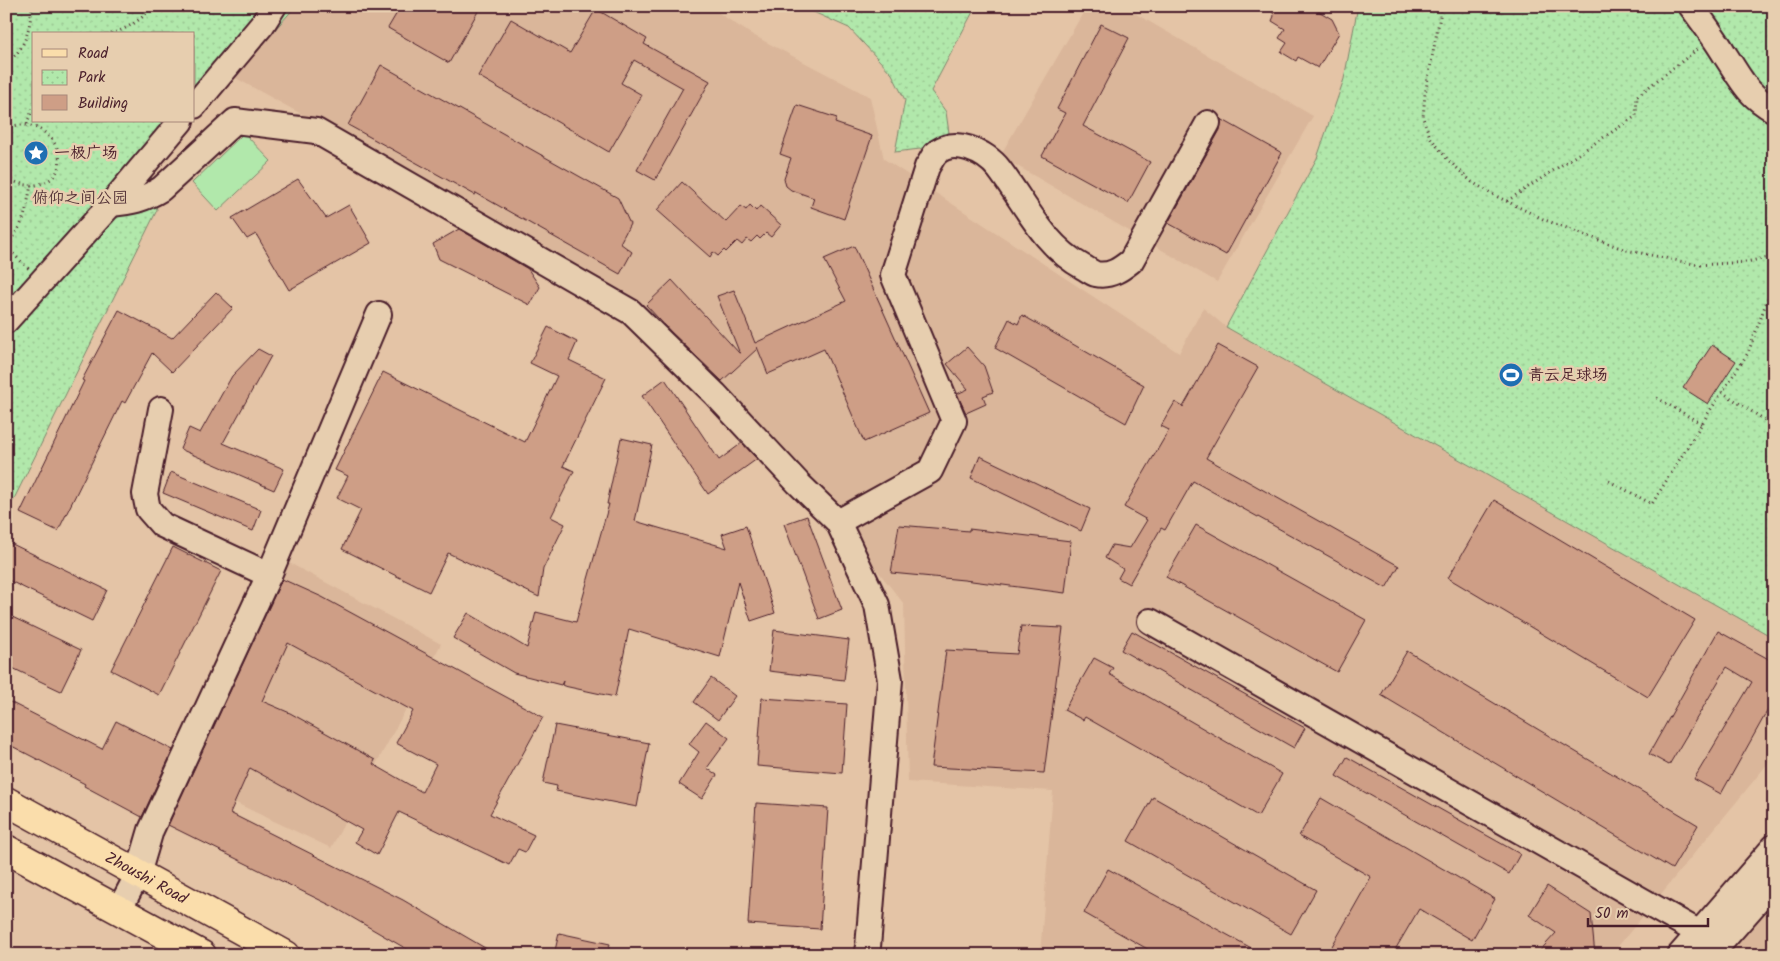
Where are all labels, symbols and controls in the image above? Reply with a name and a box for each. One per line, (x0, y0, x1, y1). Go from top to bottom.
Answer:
legend (32, 32, 195, 122)
text: Road (78, 42, 109, 66)
text: Park (78, 66, 106, 90)
text: Building (78, 92, 128, 116)
place icon: 一极广场 (23, 140, 49, 166)
place label: 一极广场 (54, 141, 118, 166)
park label: 俯仰之间公园 (32, 186, 128, 211)
sports icon: 青云足球场 (1498, 362, 1524, 388)
place label: 青云足球场 (1528, 363, 1608, 388)
street label: Zhoushi Road (100, 845, 193, 912)
scale bar (1588, 896, 1708, 928)
text: 50 m (1595, 902, 1629, 926)

